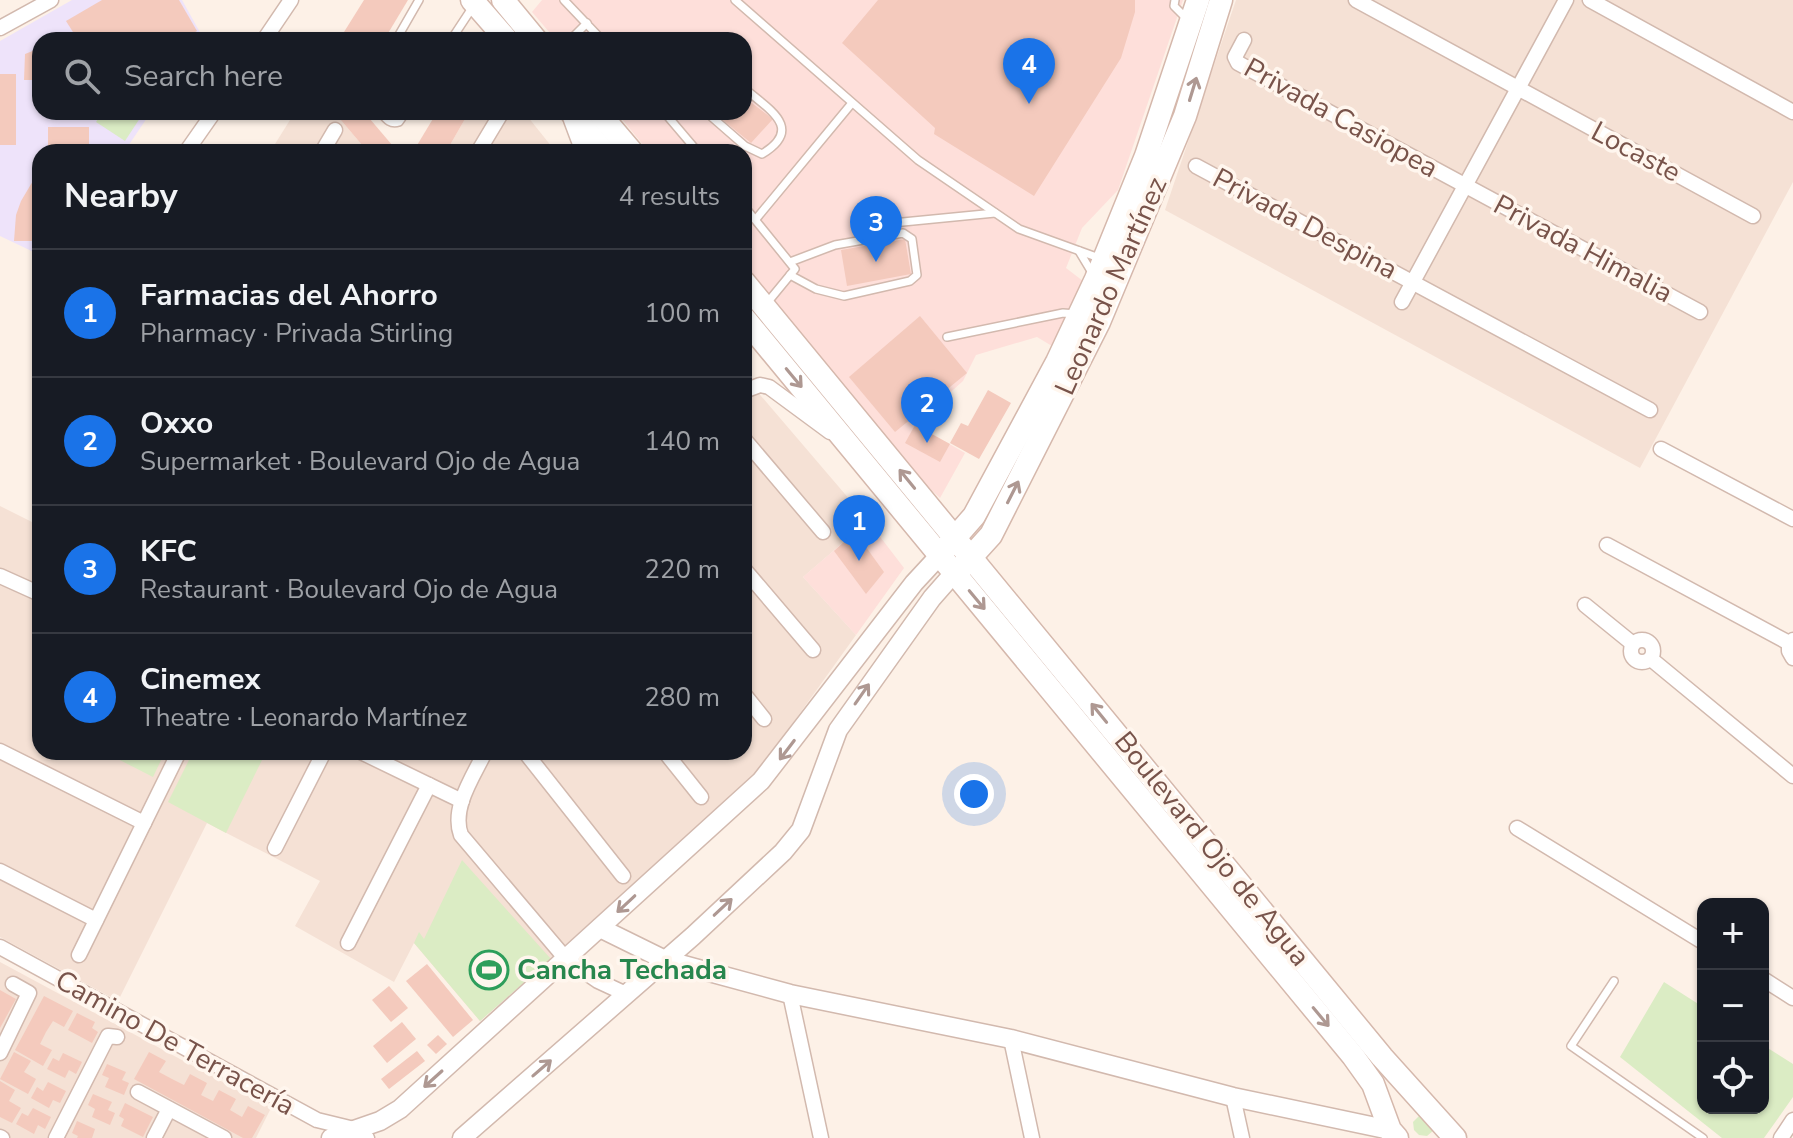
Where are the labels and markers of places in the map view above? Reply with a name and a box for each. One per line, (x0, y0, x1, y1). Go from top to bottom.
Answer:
pin: 4 (1003, 38, 1055, 104)
pin: 3 (850, 196, 902, 262)
pin: 2 (901, 377, 953, 443)
pin: 1 (833, 495, 885, 561)
sports icon: Cancha Techada (468, 949, 510, 991)
place label: Cancha Techada (517, 951, 727, 989)

